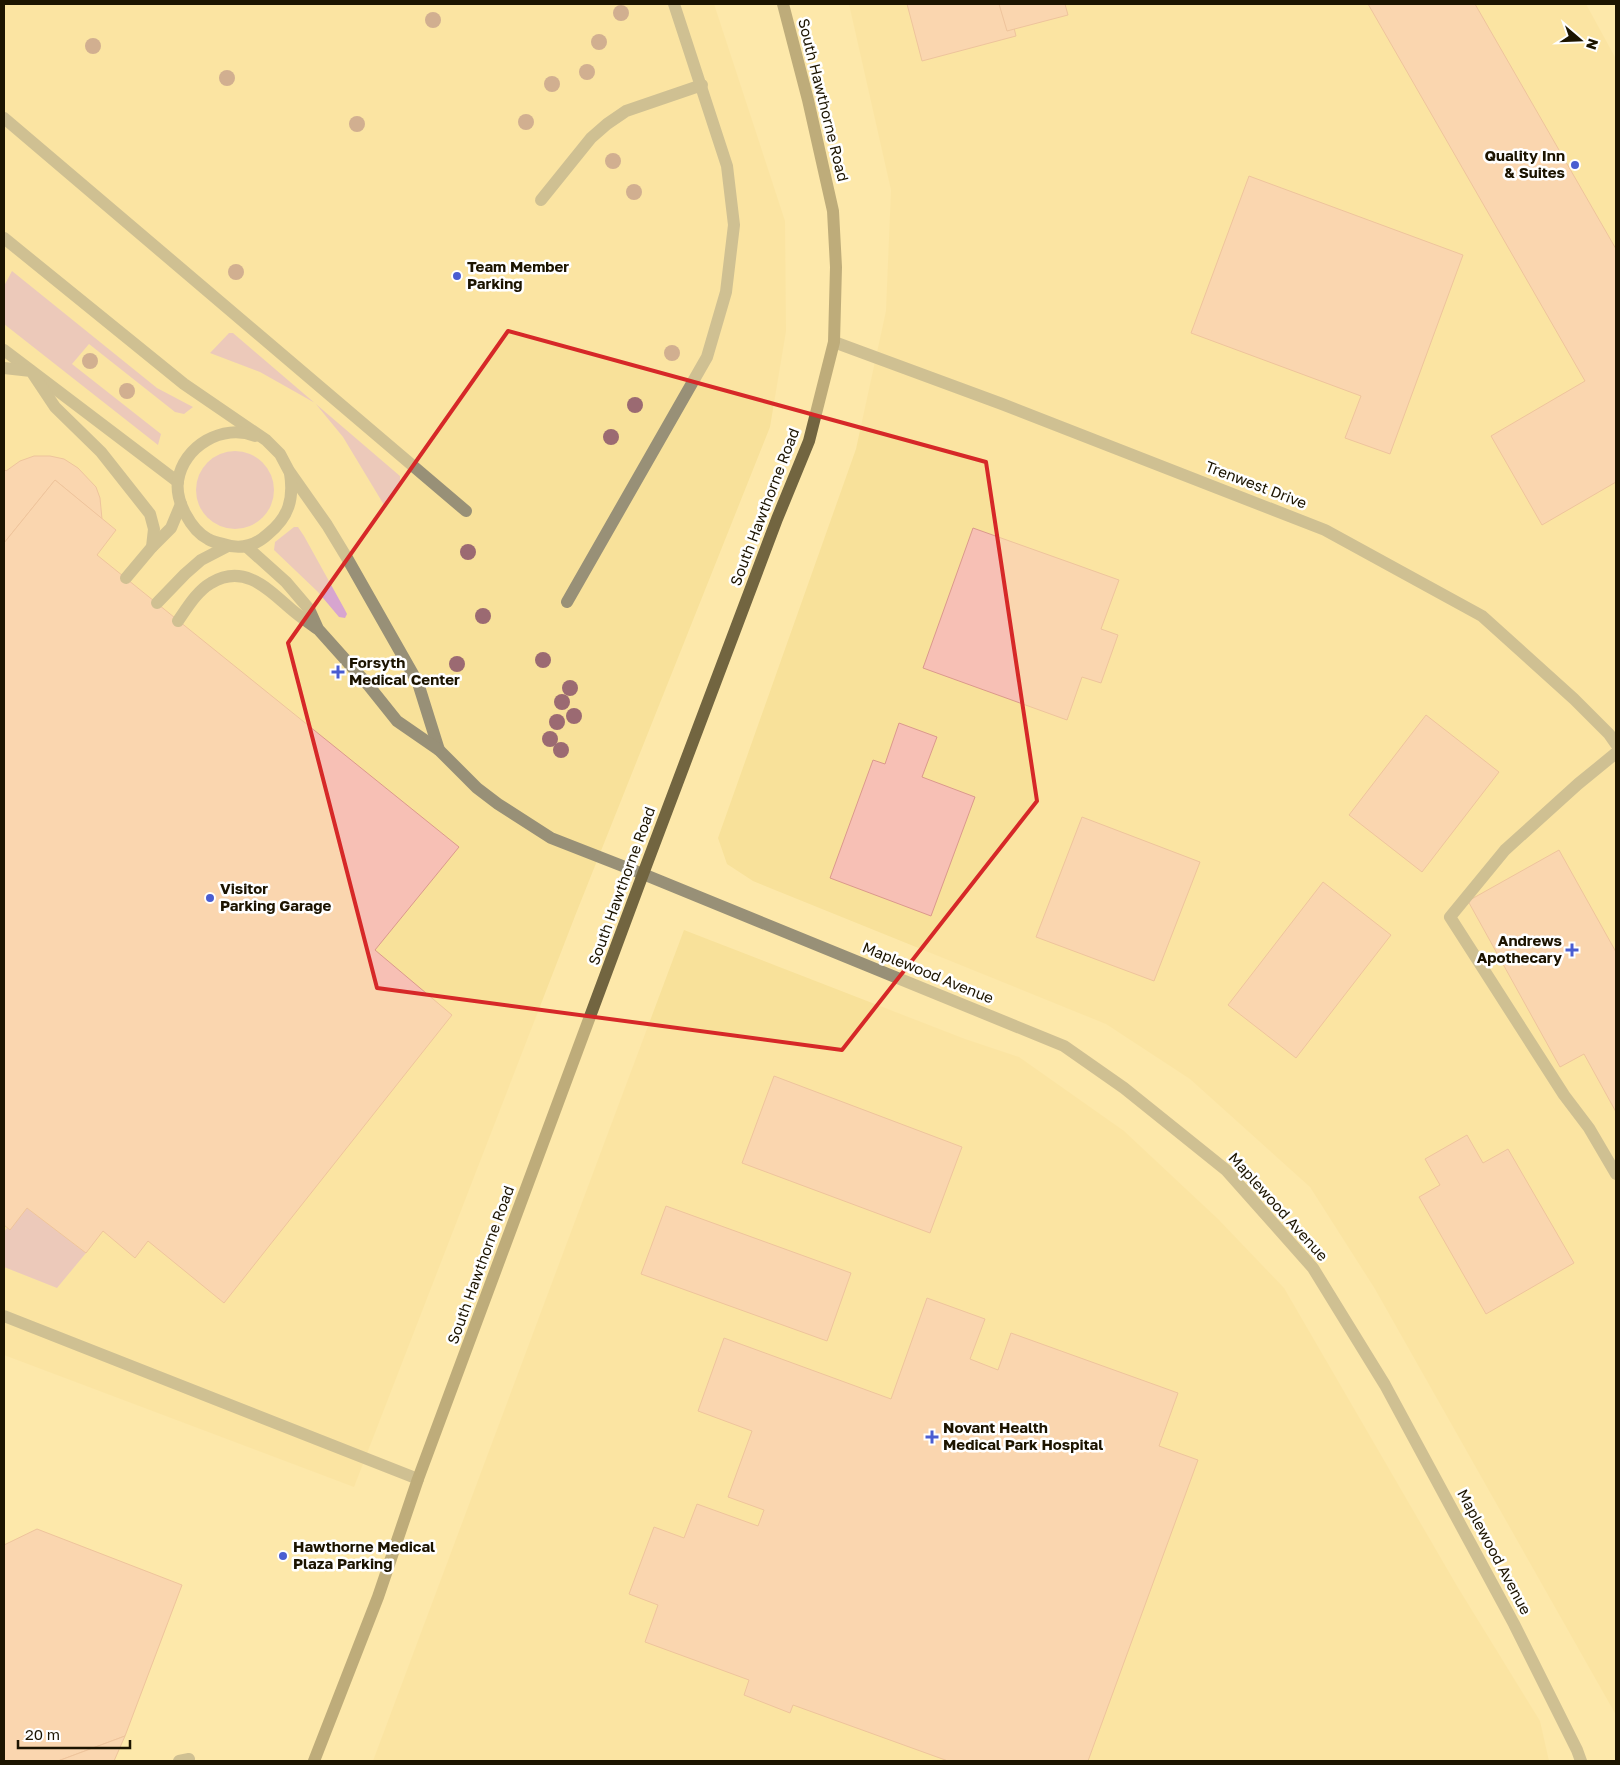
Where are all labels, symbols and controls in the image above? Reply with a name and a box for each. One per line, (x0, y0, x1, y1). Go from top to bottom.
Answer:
north arrow (1555, 15, 1605, 65)
street label: South Hawthorne Road (795, 16, 853, 183)
text: N (1583, 37, 1603, 52)
place label: Quality Inn & Suites (1485, 146, 1565, 181)
marker: Quality Inn & Suites (1569, 159, 1581, 171)
place label: Team Member Parking (467, 257, 569, 292)
marker: Team Member Parking (451, 270, 463, 282)
street label: South Hawthorne Road (726, 425, 802, 588)
street label: Trenwest Drive (1203, 456, 1310, 512)
place label: Forsyth Medical Center (349, 653, 460, 688)
marker: Forsyth Medical Center (331, 665, 345, 679)
street label: South Hawthorne Road (584, 804, 658, 967)
place label: Visitor Parking Garage (220, 879, 332, 914)
marker: Visitor Parking Garage (204, 892, 216, 904)
place label: Andrews Apothecary (1477, 931, 1562, 966)
street label: Maplewood Avenue (860, 938, 997, 1007)
marker: Andrews Apothecary (1566, 944, 1578, 956)
street label: Maplewood Avenue (1225, 1148, 1332, 1264)
street label: South Hawthorne Road (443, 1183, 517, 1346)
place label: Novant Health Medical Park Hospital (943, 1418, 1103, 1453)
marker: Novant Health Medical Park Hospital (925, 1430, 939, 1444)
street label: Maplewood Avenue (1454, 1486, 1536, 1618)
place label: Hawthorne Medical Plaza Parking (293, 1537, 435, 1572)
marker: Hawthorne Medical Plaza Parking (277, 1550, 289, 1562)
scale bar (18, 1718, 130, 1750)
text: 20 m (25, 1725, 60, 1743)

